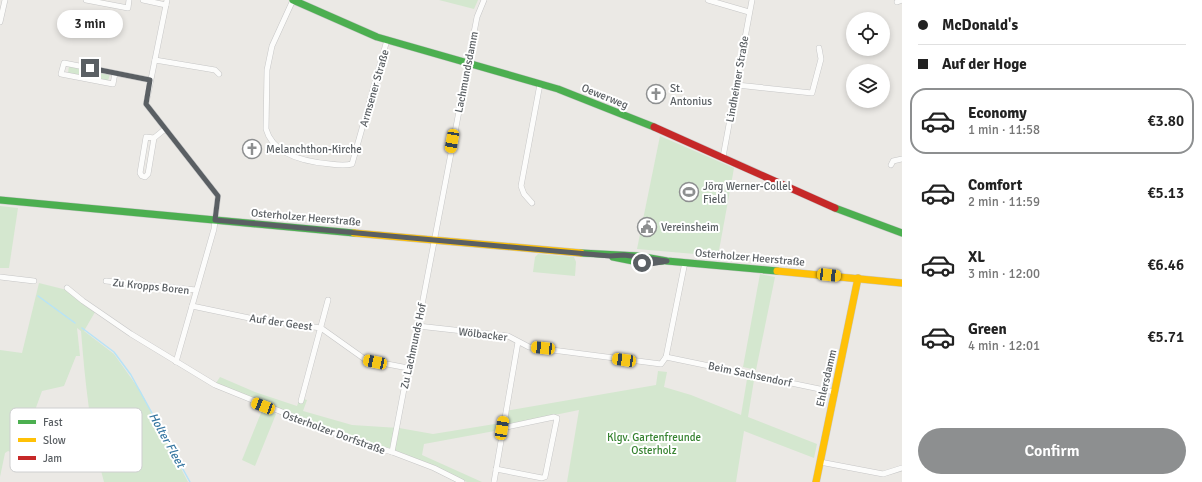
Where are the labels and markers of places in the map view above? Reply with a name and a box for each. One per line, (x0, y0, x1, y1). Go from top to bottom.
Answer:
place label: St. Antonius (670, 82, 712, 108)
church icon: St. Antonius (645, 83, 667, 105)
church icon: Melanchthon-Kirche (241, 138, 263, 160)
place label: Melanchthon-Kirche (266, 143, 362, 156)
place label: Jörg Werner-Collel Field (703, 180, 791, 206)
sports icon: Jörg Werner-Collel Field (678, 181, 700, 203)
public building icon: Vereinsheim (636, 216, 658, 238)
place label: Vereinsheim (661, 221, 719, 234)

